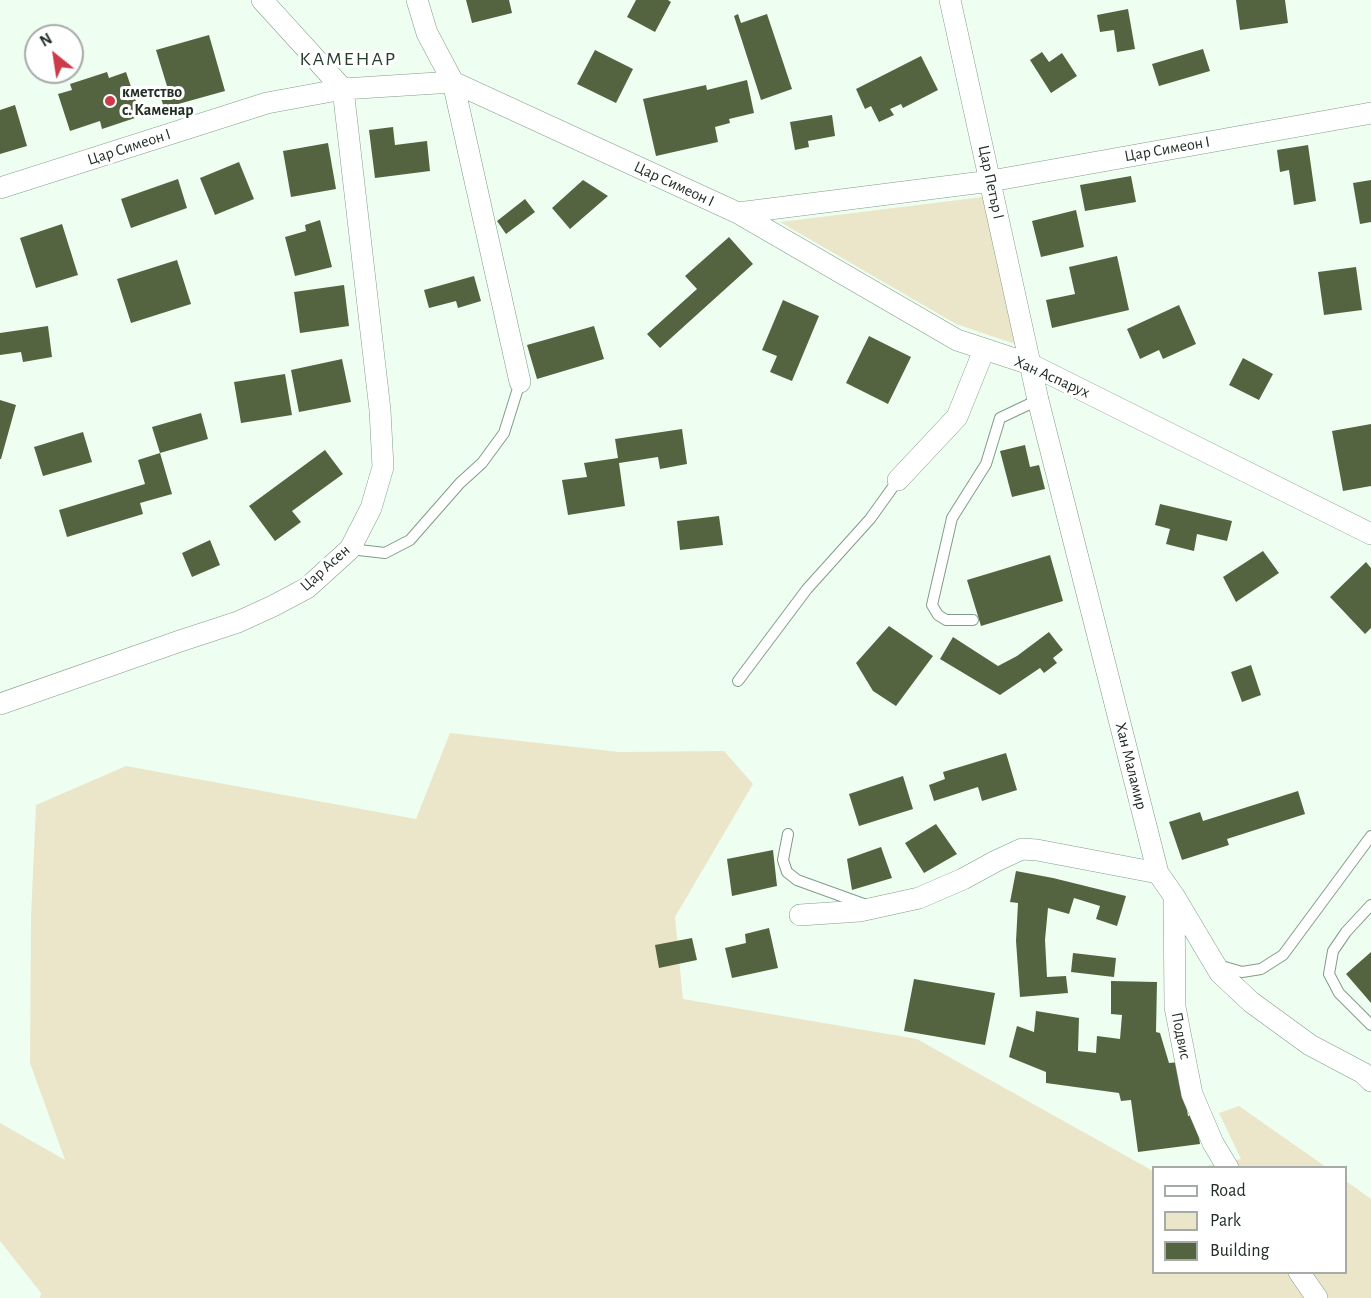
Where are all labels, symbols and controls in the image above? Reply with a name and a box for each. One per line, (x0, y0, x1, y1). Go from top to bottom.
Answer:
north arrow (24, 24, 84, 84)
text: N (37, 30, 55, 50)
district label: КАМЕНАР (299, 47, 397, 71)
place label: кметство с. Каменар (122, 82, 194, 120)
marker: кметство с. Каменар (103, 94, 117, 108)
street label: Цар Симеон I (85, 125, 173, 169)
street label: Цар Симеон I (1123, 132, 1211, 166)
street label: Цар Петър I (974, 143, 1008, 221)
street label: Цар Симеон I (631, 157, 717, 211)
street label: Хан Аспарух (1011, 352, 1093, 402)
street label: Цар Асен (296, 541, 354, 595)
street label: Хан Маламир (1111, 721, 1151, 811)
street label: Подвис (1167, 1011, 1195, 1061)
legend (1152, 1166, 1347, 1274)
text: Road (1210, 1182, 1246, 1200)
text: Park (1210, 1212, 1241, 1230)
text: Building (1210, 1242, 1269, 1260)

